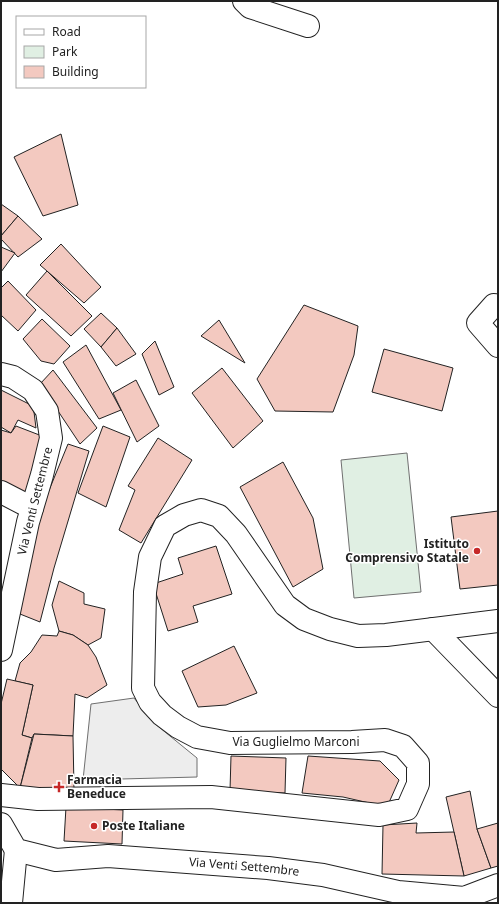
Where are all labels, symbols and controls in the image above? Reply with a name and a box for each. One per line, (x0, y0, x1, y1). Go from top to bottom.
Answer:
legend (16, 16, 146, 88)
text: Road (52, 23, 81, 40)
text: Park (52, 43, 78, 60)
text: Building (52, 63, 99, 80)
street label: Via Venti Settembre (13, 445, 56, 557)
place label: Istituto Comprensivo Statale (345, 535, 469, 566)
marker: Istituto Comprensivo Statale (472, 546, 482, 556)
street label: Via Guglielmo Marconi (232, 733, 360, 750)
place label: Farmacia Beneduce (67, 771, 126, 802)
marker: Farmacia Beneduce (54, 782, 64, 792)
place label: Poste Italiane (102, 817, 185, 834)
marker: Poste Italiane (89, 821, 99, 831)
street label: Via Venti Settembre (188, 853, 301, 880)

